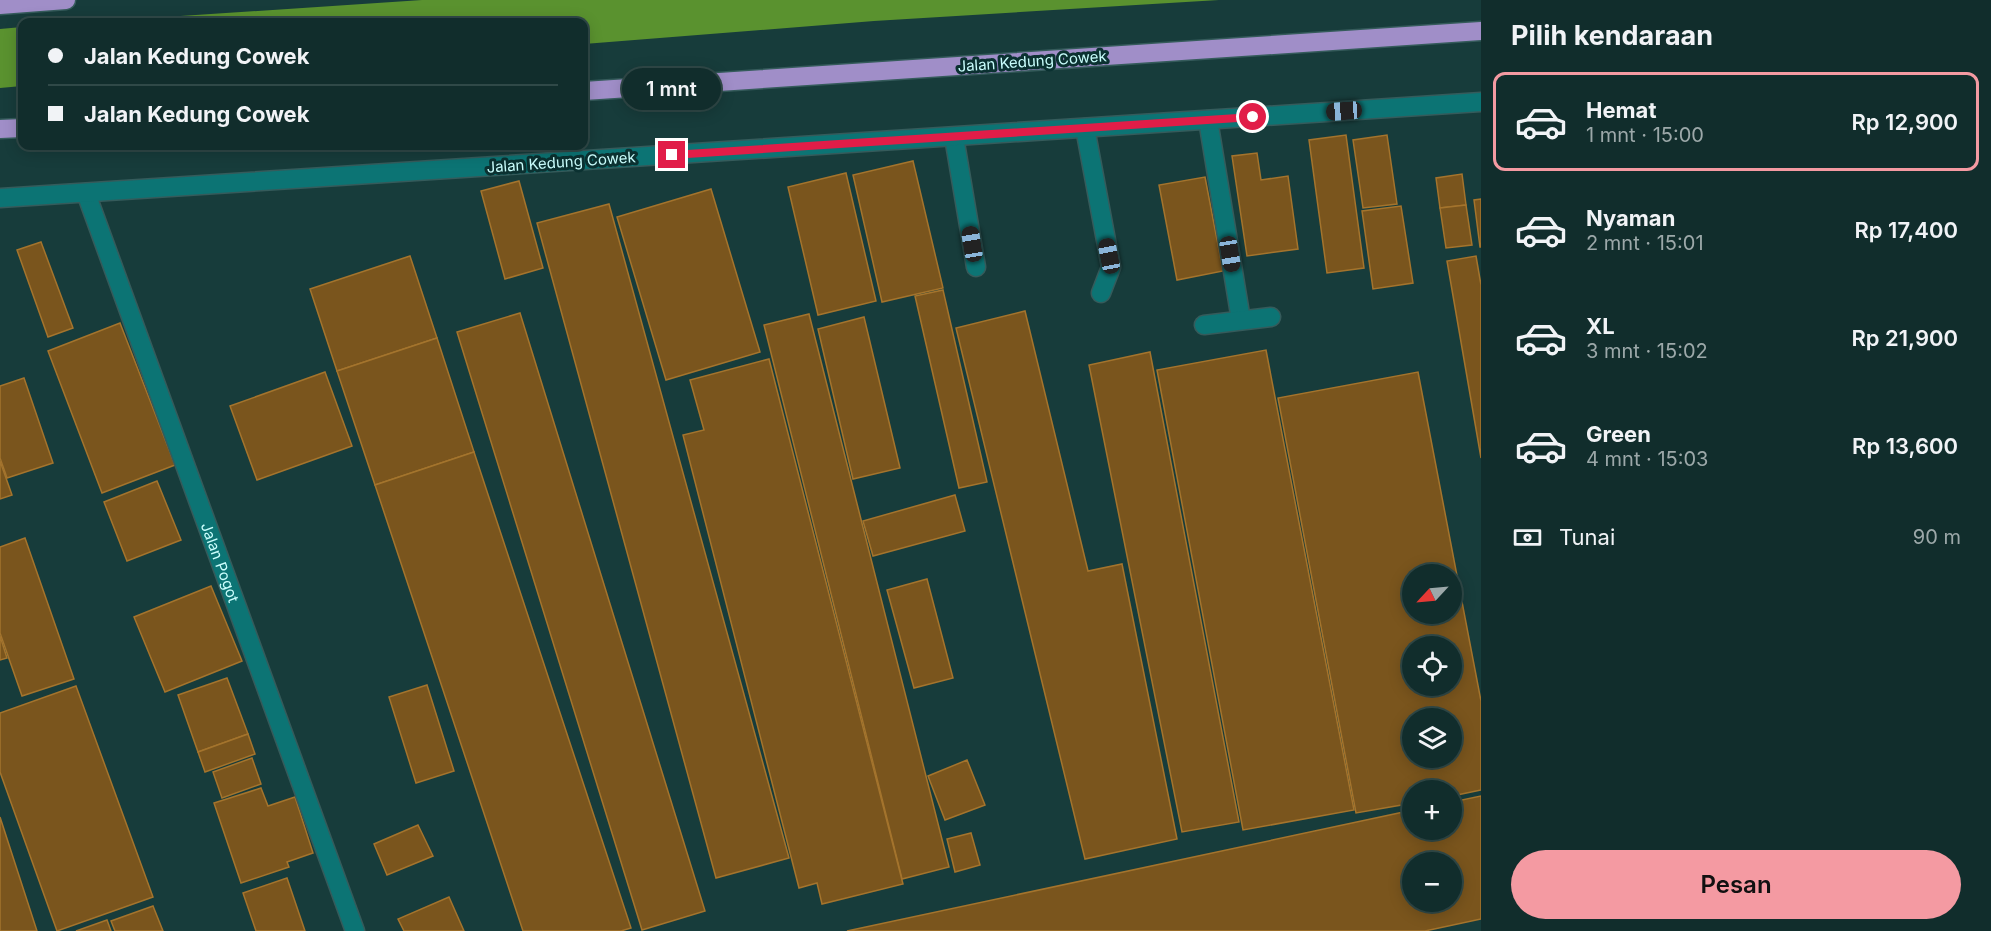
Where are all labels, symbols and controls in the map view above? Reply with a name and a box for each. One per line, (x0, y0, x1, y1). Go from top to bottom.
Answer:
text: Pilih kendaraan (1511, 19, 1713, 52)
text: Jalan Kedung Cowek (84, 43, 309, 69)
street label: Jalan Kedung Cowek (957, 46, 1108, 76)
callout: 1 mnt (622, 68, 722, 110)
text: 1 mnt (646, 77, 697, 101)
icon: car (1514, 95, 1568, 149)
text: Hemat (1586, 97, 1656, 123)
text: Jalan Kedung Cowek (84, 101, 309, 127)
car (1325, 101, 1363, 121)
route start (1239, 103, 1266, 130)
text: Rp 12,900 (1851, 109, 1958, 135)
text: 1 mnt · 15:00 (1586, 123, 1704, 147)
route end (658, 141, 685, 168)
street label: Jalan Kedung Cowek (486, 147, 637, 177)
icon: car (1514, 203, 1568, 257)
text: Nyaman (1586, 205, 1675, 231)
text: Rp 17,400 (1854, 217, 1958, 243)
car (960, 225, 984, 263)
text: 2 mnt · 15:01 (1586, 231, 1704, 255)
car (1218, 235, 1242, 273)
car (1097, 237, 1121, 275)
icon: car (1514, 311, 1568, 365)
text: XL (1586, 313, 1615, 339)
text: Rp 21,900 (1851, 325, 1958, 351)
text: 3 mnt · 15:02 (1586, 339, 1708, 363)
icon: car (1514, 419, 1568, 473)
text: Green (1586, 421, 1651, 447)
text: Rp 13,600 (1852, 433, 1958, 459)
text: 4 mnt · 15:03 (1586, 447, 1708, 471)
street label: Jalan Pogot (197, 520, 244, 605)
icon: cash (1511, 521, 1544, 554)
text: Tunai (1559, 524, 1615, 550)
text: 90 m (1913, 525, 1961, 549)
north arrow (1402, 564, 1462, 624)
map controls (1402, 564, 1462, 912)
button: locate (1402, 636, 1462, 696)
button: layers (1402, 708, 1462, 768)
button: + (1402, 780, 1462, 840)
button: Pesan (1511, 850, 1961, 919)
button: − (1402, 852, 1462, 912)

